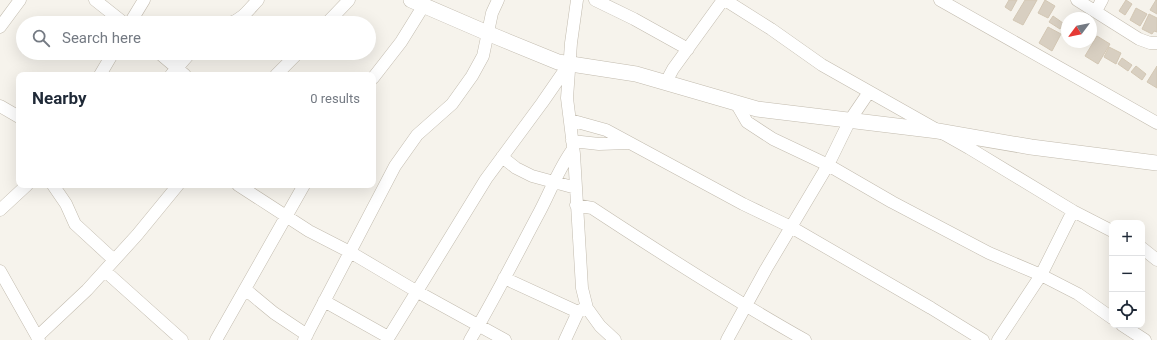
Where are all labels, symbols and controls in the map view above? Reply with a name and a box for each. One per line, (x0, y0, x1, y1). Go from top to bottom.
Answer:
north arrow (1061, 12, 1097, 48)
search box (16, 16, 376, 60)
icon: search (30, 27, 52, 49)
text: Search here (62, 29, 141, 47)
text: Nearby (32, 88, 87, 108)
text: 0 results (310, 91, 360, 106)
map controls (1109, 220, 1145, 328)
button: + (1109, 220, 1145, 256)
button: − (1109, 256, 1145, 292)
button: locate (1109, 292, 1145, 328)

